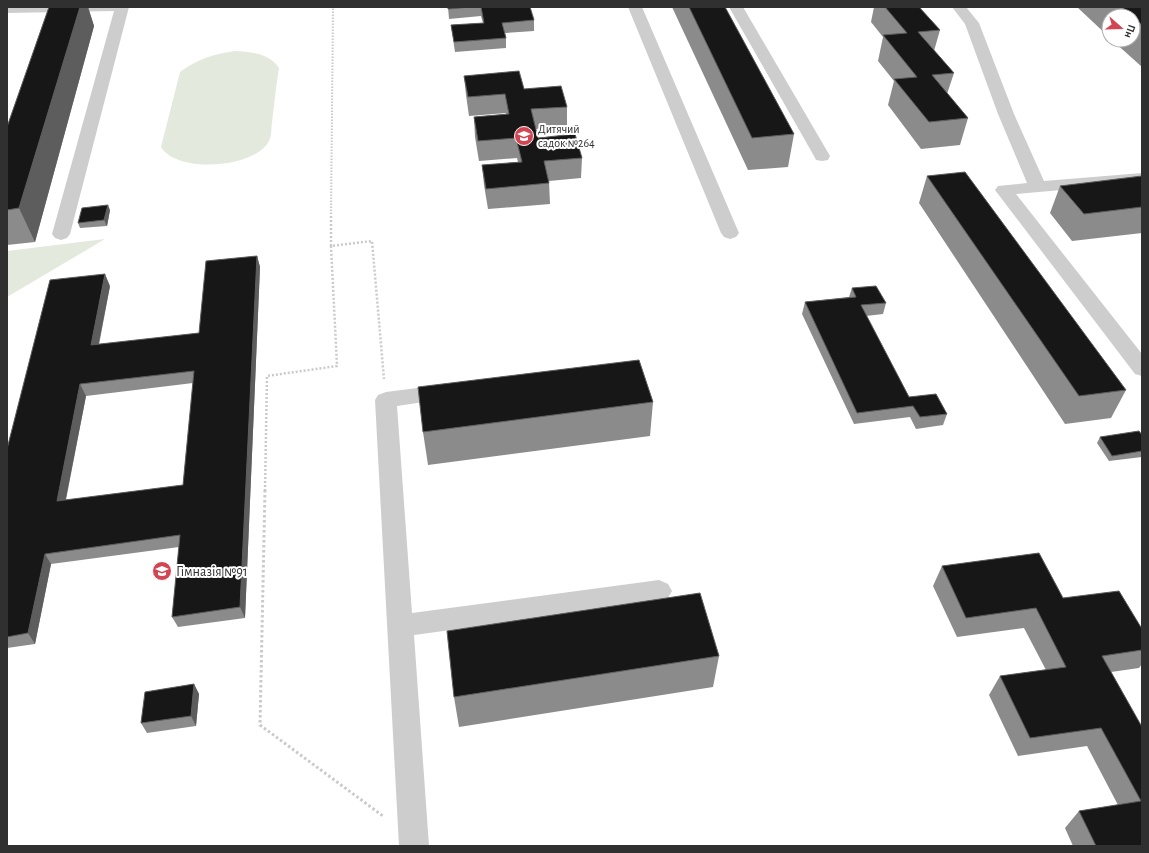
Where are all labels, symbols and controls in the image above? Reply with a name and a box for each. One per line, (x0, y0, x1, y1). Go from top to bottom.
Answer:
north arrow (1101, 8, 1141, 48)
text: Пн (1122, 23, 1137, 39)
place label: Дитячий садок №264 (538, 123, 595, 149)
school or university icon: Дитячий садок №264 (513, 125, 535, 147)
school or university icon: Гімназія №91 (151, 560, 173, 582)
place label: Гімназія №91 (176, 565, 248, 579)

